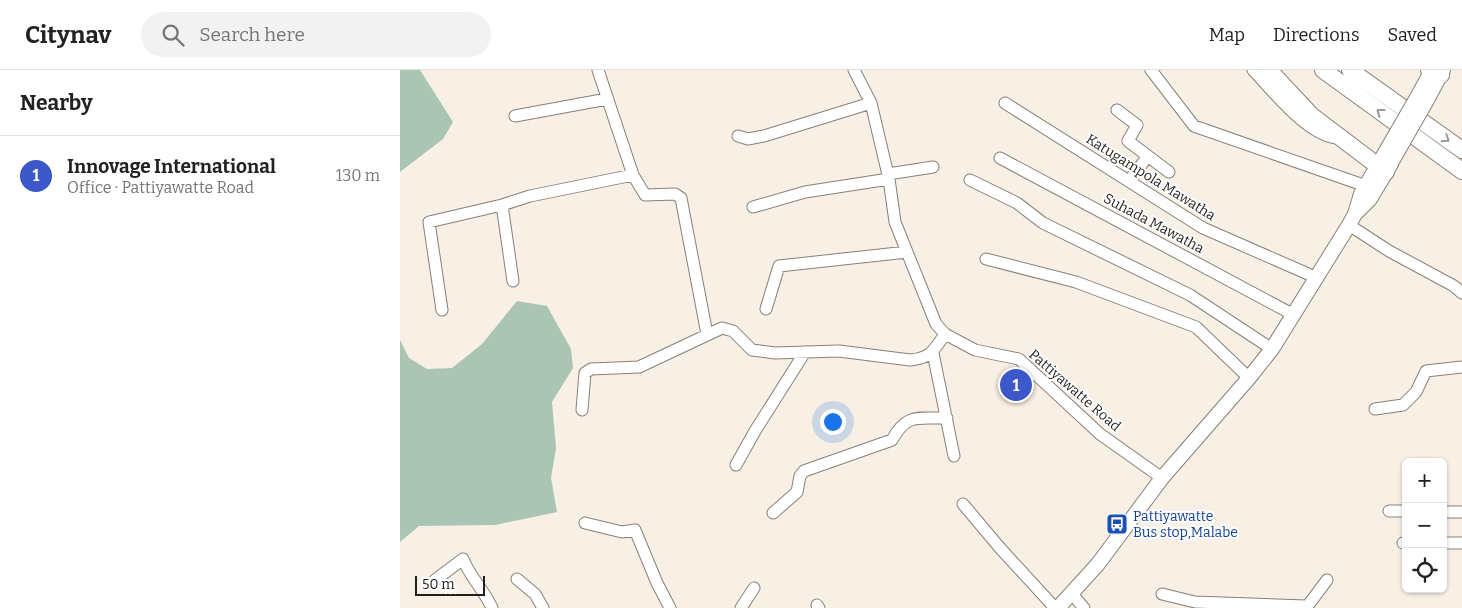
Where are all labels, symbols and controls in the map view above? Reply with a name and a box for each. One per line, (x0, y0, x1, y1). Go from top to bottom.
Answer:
search box (141, 12, 491, 57)
text: Citynav (25, 21, 111, 49)
icon: search (159, 21, 187, 49)
text: Search here (199, 23, 305, 46)
text: Map (1209, 24, 1245, 46)
text: Directions (1273, 24, 1360, 46)
text: Saved (1388, 24, 1437, 46)
text: Nearby (20, 90, 93, 116)
one-way arrow (1376, 109, 1386, 118)
street label: Katugampola Mawatha (1083, 131, 1219, 224)
one-way arrow (1440, 133, 1450, 142)
text: Innovage International (67, 155, 276, 178)
text: 1 (33, 166, 39, 185)
text: 130 m (336, 166, 380, 185)
text: Office · Pattiyawatte Road (67, 178, 254, 197)
street label: Suhada Mawatha (1101, 190, 1207, 257)
street label: Pattiyawatte Road (1025, 346, 1124, 435)
pin: 1 (1000, 366, 1032, 404)
your location (820, 409, 846, 435)
map controls (1402, 458, 1447, 593)
button: + (1402, 458, 1447, 503)
button: − (1402, 503, 1447, 548)
place label: Pattiyawatte Bus stop,Malabe (1133, 508, 1238, 541)
bus stop icon: Pattiyawatte Bus stop,Malabe (1105, 512, 1129, 536)
button: locate (1402, 548, 1447, 593)
scale bar (415, 573, 485, 596)
text: 50 m (422, 576, 455, 593)

